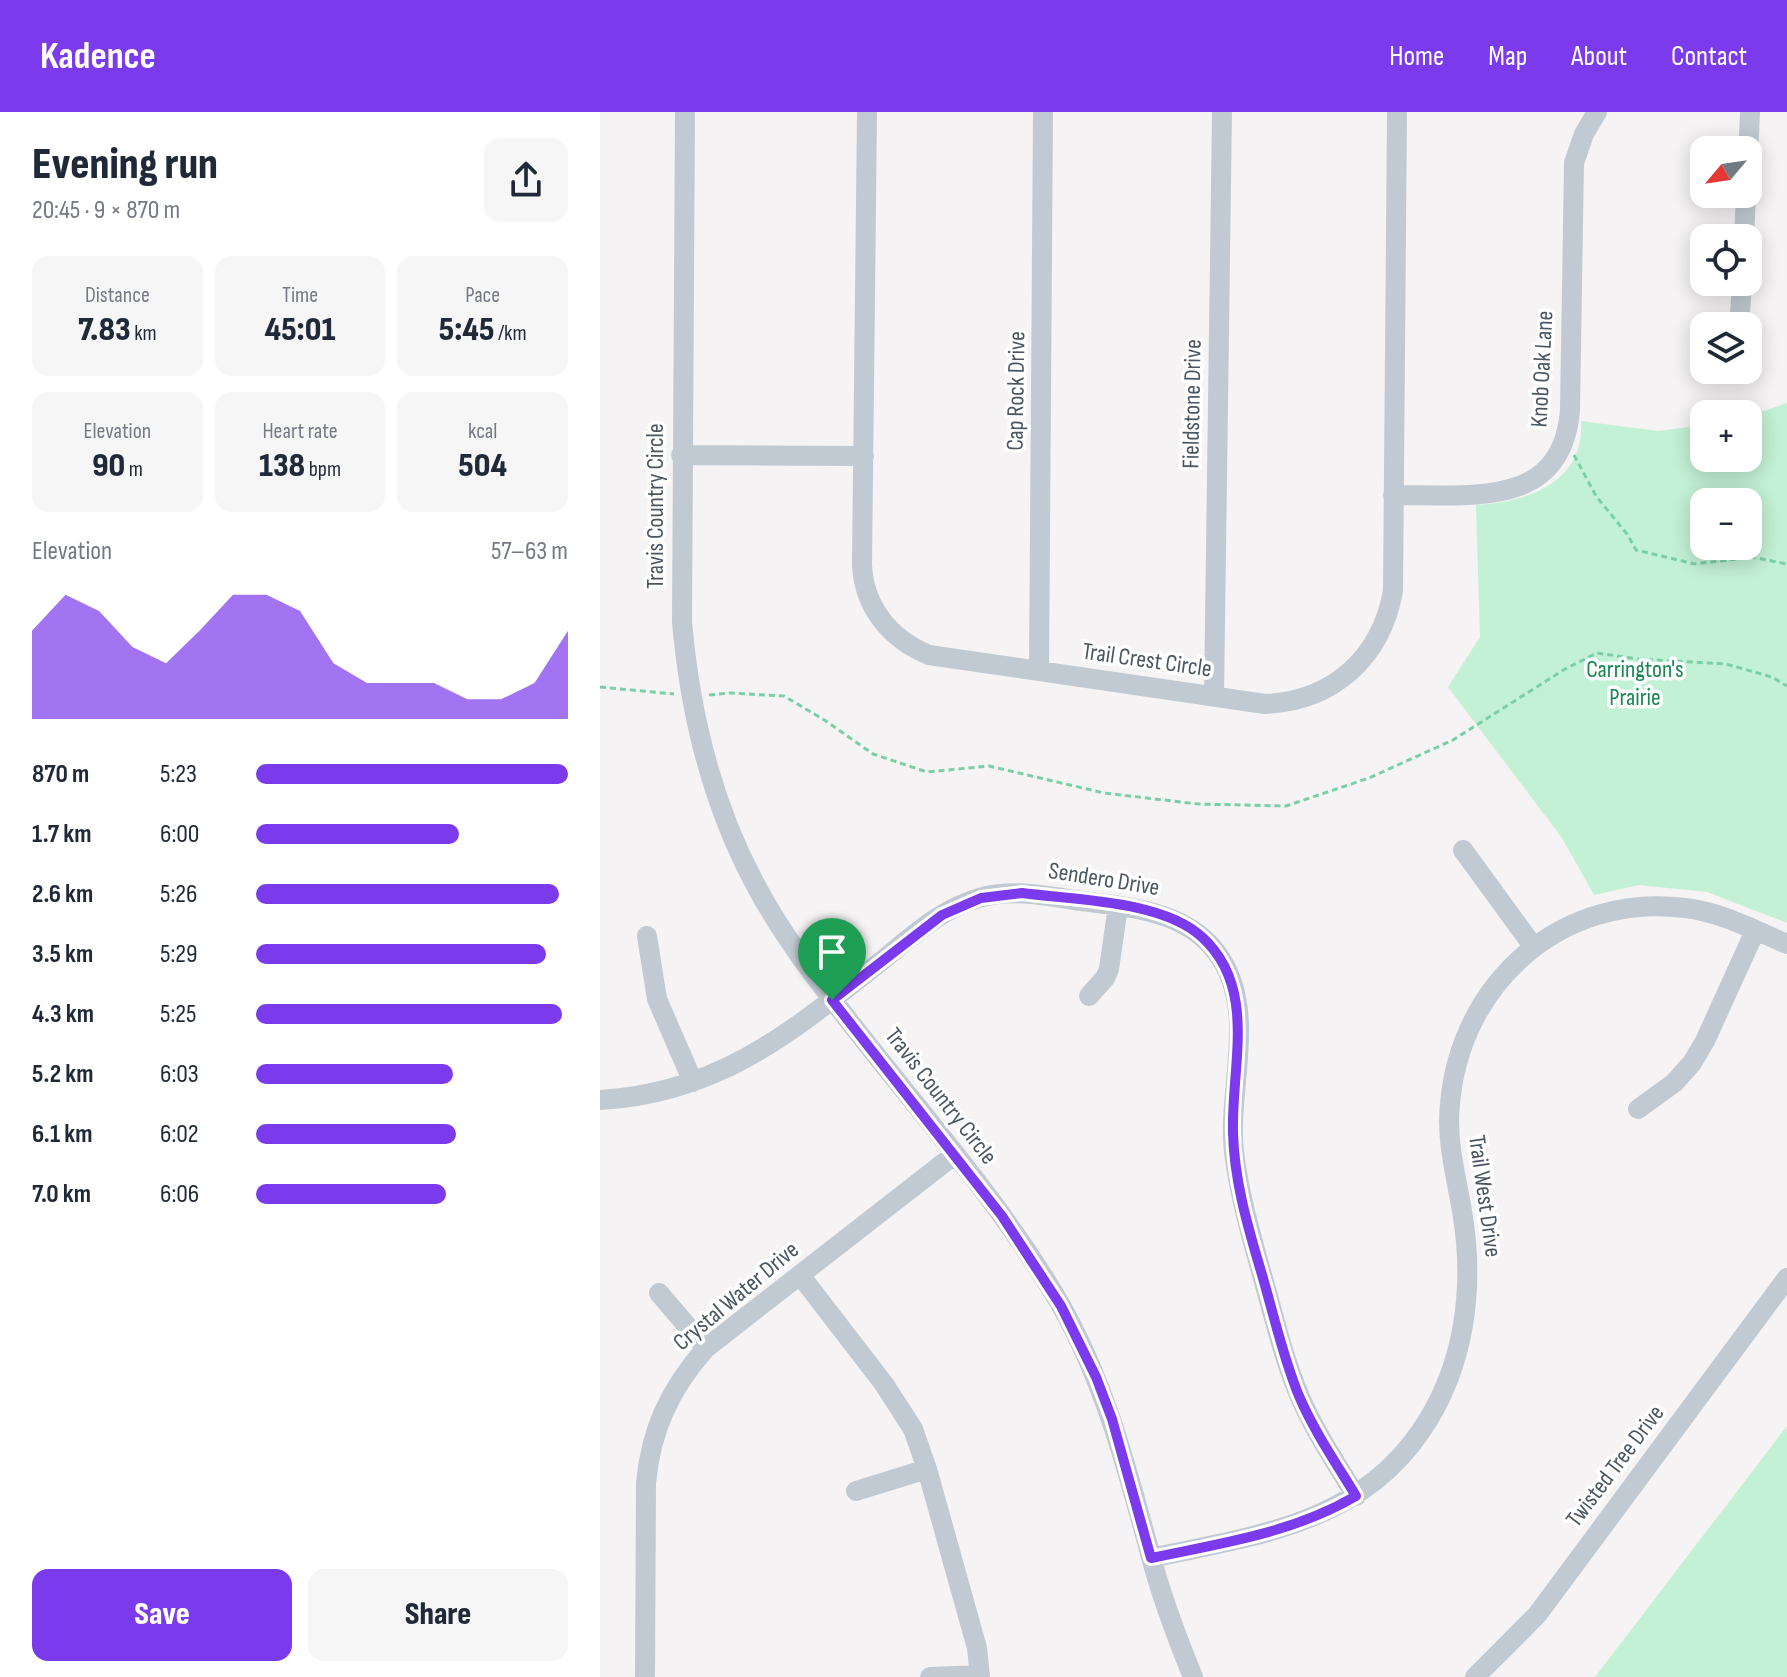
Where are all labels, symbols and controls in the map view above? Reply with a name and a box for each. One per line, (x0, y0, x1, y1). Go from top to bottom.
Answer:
text: Kadence (40, 34, 156, 79)
text: Home (1389, 40, 1444, 73)
text: Map (1488, 40, 1527, 73)
text: About (1571, 40, 1627, 73)
text: Contact (1671, 40, 1747, 73)
north arrow (1690, 136, 1762, 208)
map controls (1690, 136, 1762, 560)
text: Evening run (32, 138, 218, 191)
button: share (484, 138, 568, 222)
text: 20:45 · 9 × 870 m (32, 195, 180, 226)
button: locate (1690, 224, 1762, 296)
text: Distance (85, 282, 150, 309)
text: Time (282, 282, 318, 309)
text: Pace (465, 282, 500, 309)
text: 7.83 (78, 309, 131, 350)
text: 45:01 (265, 309, 335, 350)
text: 5:45 (439, 309, 494, 350)
street label: Knob Oak Lane (1524, 310, 1560, 428)
button: layers (1690, 312, 1762, 384)
text: km (131, 320, 157, 347)
text: /km (494, 320, 527, 347)
street label: Cap Rock Drive (1000, 331, 1032, 451)
street label: Fieldstone Drive (1176, 339, 1208, 469)
button: + (1690, 400, 1762, 472)
text: Elevation (83, 418, 151, 445)
text: Heart rate (262, 418, 338, 445)
text: kcal (468, 418, 497, 445)
street label: Travis Country Circle (641, 423, 670, 589)
text: 90 (92, 445, 125, 486)
text: 138 (259, 445, 305, 486)
text: 504 (458, 445, 507, 486)
text: m (125, 456, 143, 483)
text: bpm (305, 456, 341, 483)
button: − (1690, 488, 1762, 560)
text: Elevation (32, 536, 112, 567)
text: 57–63 m (491, 536, 568, 567)
street label: Trail Crest Circle (1080, 637, 1214, 683)
park label: Carrington's Prairie (1586, 655, 1684, 712)
text: 870 m (32, 759, 89, 790)
text: 5:23 (160, 759, 197, 790)
text: 1.7 km (32, 819, 91, 850)
text: 6:00 (160, 819, 199, 850)
street label: Sendero Drive (1046, 856, 1162, 902)
text: 2.6 km (32, 879, 93, 910)
text: 5:26 (160, 879, 197, 910)
pin (798, 918, 866, 1000)
icon: arrive (810, 930, 854, 974)
text: 3.5 km (32, 939, 93, 970)
text: 5:29 (160, 939, 198, 970)
text: 4.3 km (32, 999, 94, 1030)
text: 5:25 (160, 999, 196, 1030)
street label: Travis Country Circle (879, 1022, 1003, 1170)
text: 5.2 km (32, 1059, 94, 1090)
text: 6:03 (160, 1059, 199, 1090)
text: 6.1 km (32, 1119, 92, 1150)
text: 6:02 (160, 1119, 199, 1150)
street label: Trail West Drive (1462, 1133, 1508, 1259)
text: 7.0 km (32, 1179, 91, 1210)
text: 6:06 (160, 1179, 199, 1210)
street label: Crystal Water Drive (667, 1235, 805, 1357)
street label: Twisted Tree Drive (1560, 1399, 1670, 1533)
button: Save (32, 1569, 292, 1661)
button: Share (308, 1569, 568, 1661)

